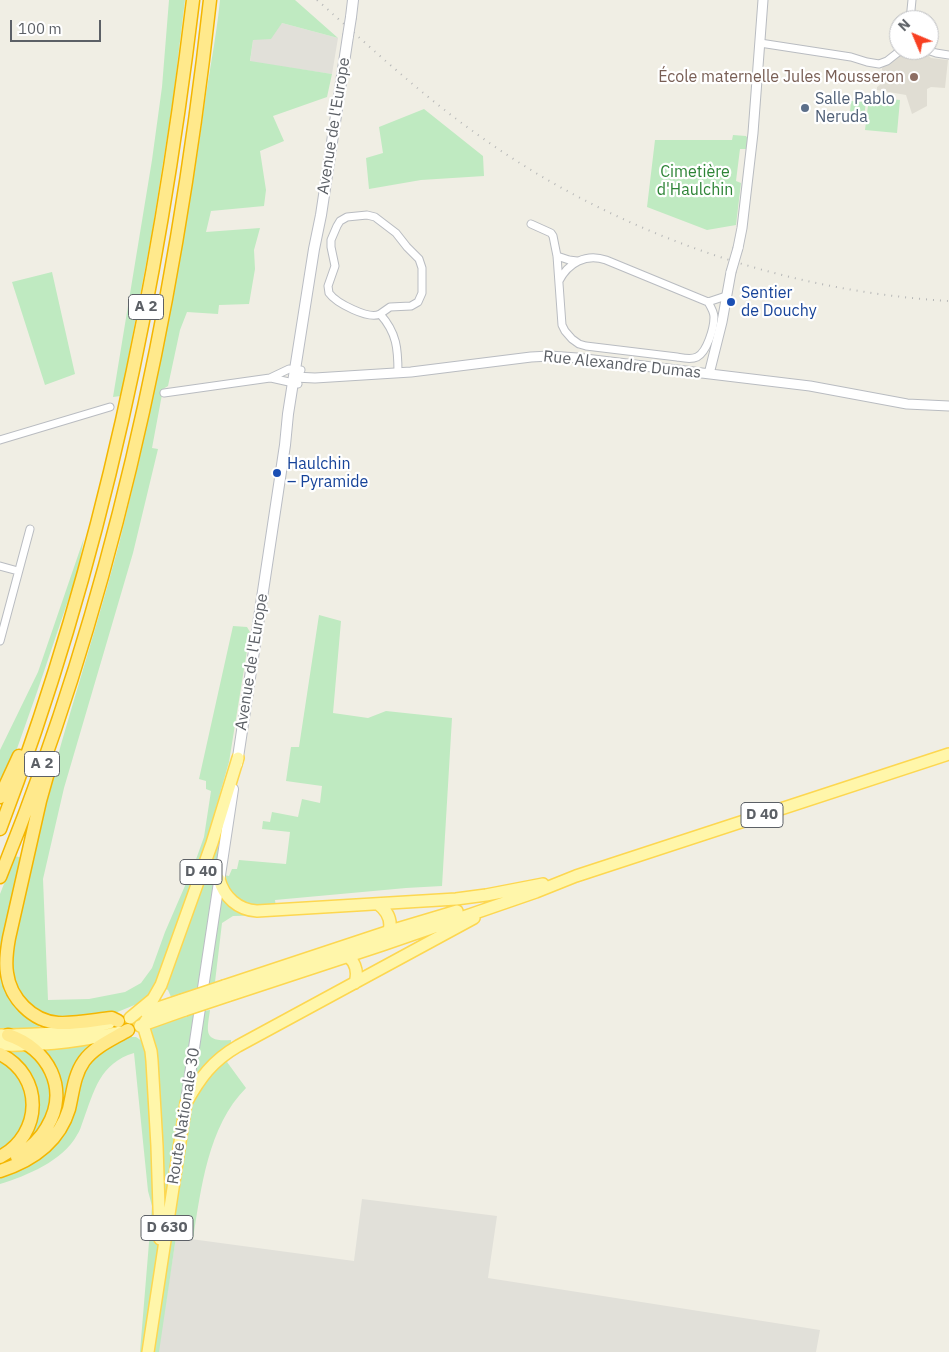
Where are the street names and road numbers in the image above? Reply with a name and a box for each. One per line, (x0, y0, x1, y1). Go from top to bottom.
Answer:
street label: Avenue de l'Europe (314, 56, 354, 196)
road number: A 2 (128, 294, 164, 320)
street label: Rue Alexandre Dumas (542, 347, 702, 383)
street label: Avenue de l'Europe (232, 592, 272, 732)
road number: A 2 (24, 752, 60, 776)
road number: D 40 (741, 802, 783, 828)
road number: D 40 (180, 860, 222, 884)
street label: Route Nationale 30 (164, 1046, 204, 1186)
road number: D 630 (141, 1216, 193, 1240)

